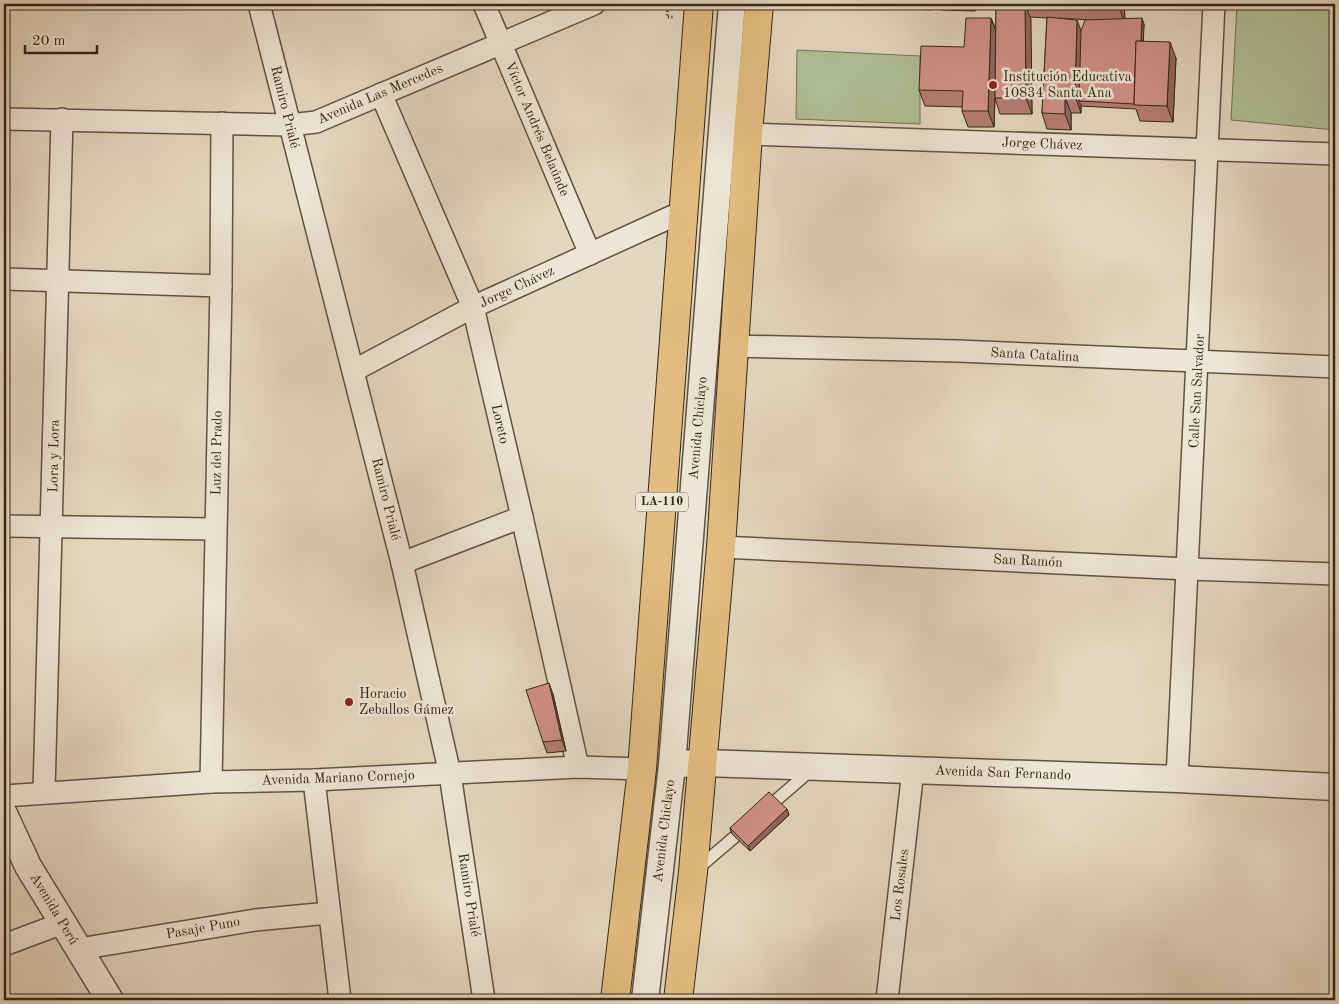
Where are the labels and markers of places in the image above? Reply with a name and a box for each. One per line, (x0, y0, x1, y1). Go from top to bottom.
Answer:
place label: Institución Educativa 10834 Santa Ana (1003, 70, 1132, 100)
marker: Institución Educativa 10834 Santa Ana (987, 79, 999, 91)
place label: Horacio Zeballos Gámez (359, 687, 454, 717)
marker: Horacio Zeballos Gámez (343, 696, 355, 708)

